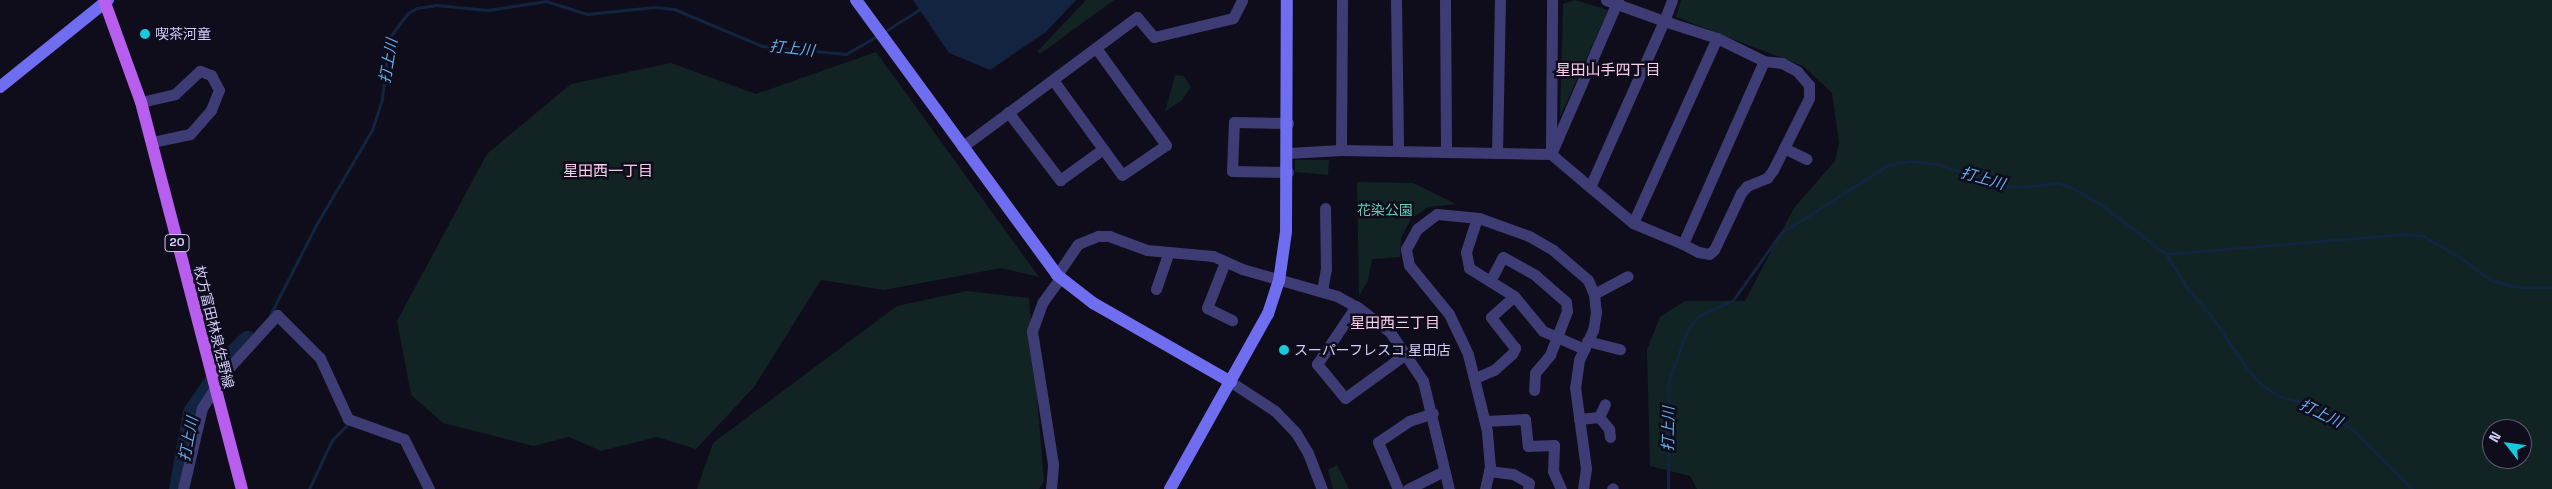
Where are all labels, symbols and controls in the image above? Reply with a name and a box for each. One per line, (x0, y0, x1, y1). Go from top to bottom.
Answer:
place label: 喫茶河童 (155, 26, 211, 42)
marker: 喫茶河童 (139, 28, 151, 40)
water label: 打上川 (375, 37, 401, 85)
water label: 打上川 (769, 37, 815, 59)
district label: 星田山手四丁目 (1556, 61, 1660, 79)
district label: 星田西一丁目 (563, 162, 653, 180)
water label: 打上川 (1959, 163, 2007, 193)
park label: 花染公園 (1357, 202, 1413, 218)
road number: 20 (164, 234, 190, 252)
street label: 枚方富田林泉佐野線 (191, 264, 237, 390)
district label: 星田西三丁目 (1350, 314, 1440, 332)
place label: スーパーフレスコ 星田店 (1294, 342, 1452, 358)
marker: スーパーフレスコ 星田店 (1278, 344, 1290, 356)
water label: 打上川 (2297, 395, 2345, 431)
water label: 打上川 (1659, 406, 1677, 452)
water label: 打上川 (175, 415, 201, 463)
north arrow (2482, 419, 2532, 469)
text: N (2485, 428, 2505, 446)

